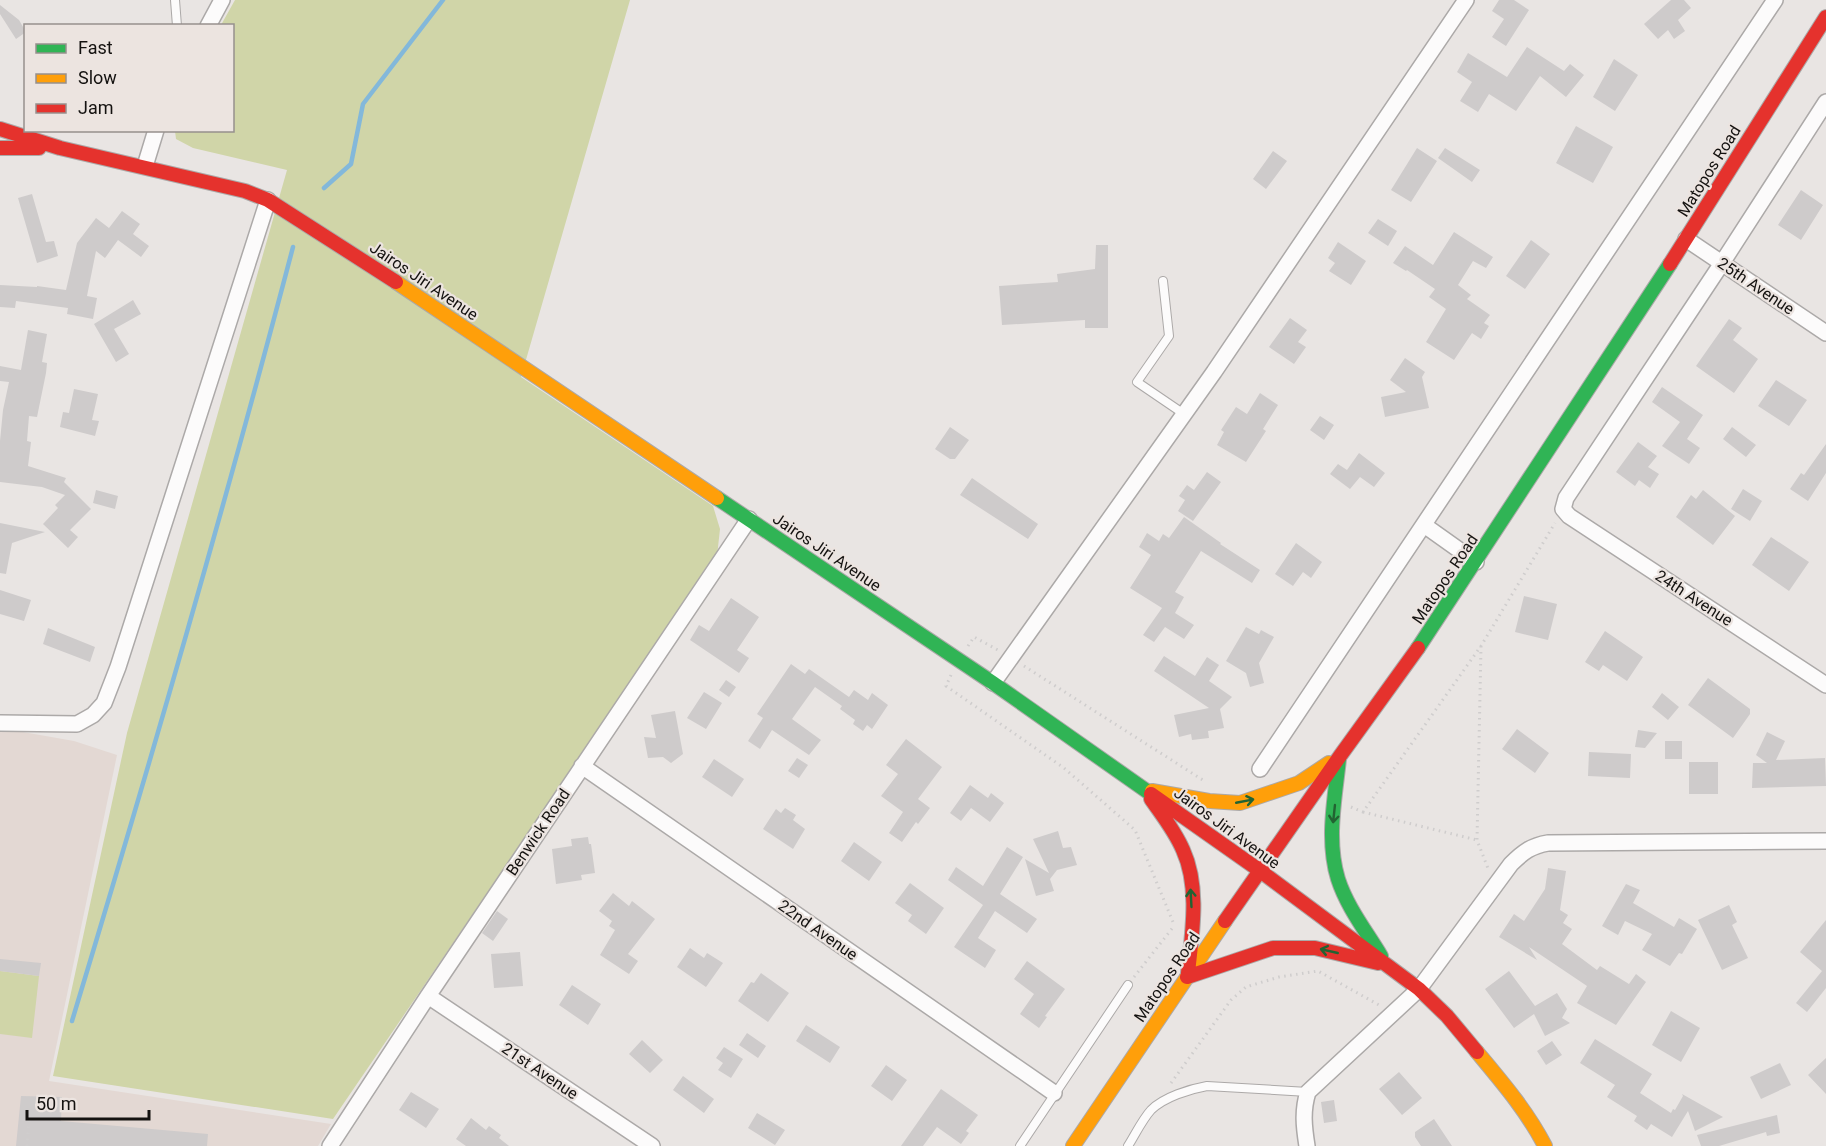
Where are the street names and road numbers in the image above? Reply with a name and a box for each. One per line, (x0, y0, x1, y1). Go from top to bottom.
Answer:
street label: Matopos Road (1673, 122, 1745, 220)
street label: Jairos Jiri Avenue (366, 238, 482, 324)
street label: 25th Avenue (1714, 253, 1798, 319)
street label: Jairos Jiri Avenue (769, 509, 885, 595)
street label: Matopos Road (1408, 531, 1482, 627)
street label: 24th Avenue (1652, 566, 1736, 630)
street label: Jairos Jiri Avenue (1170, 783, 1284, 873)
street label: Benwick Road (502, 785, 574, 879)
street label: 22nd Avenue (775, 896, 861, 964)
street label: Matopos Road (1130, 929, 1204, 1025)
street label: 21st Avenue (498, 1039, 582, 1103)

